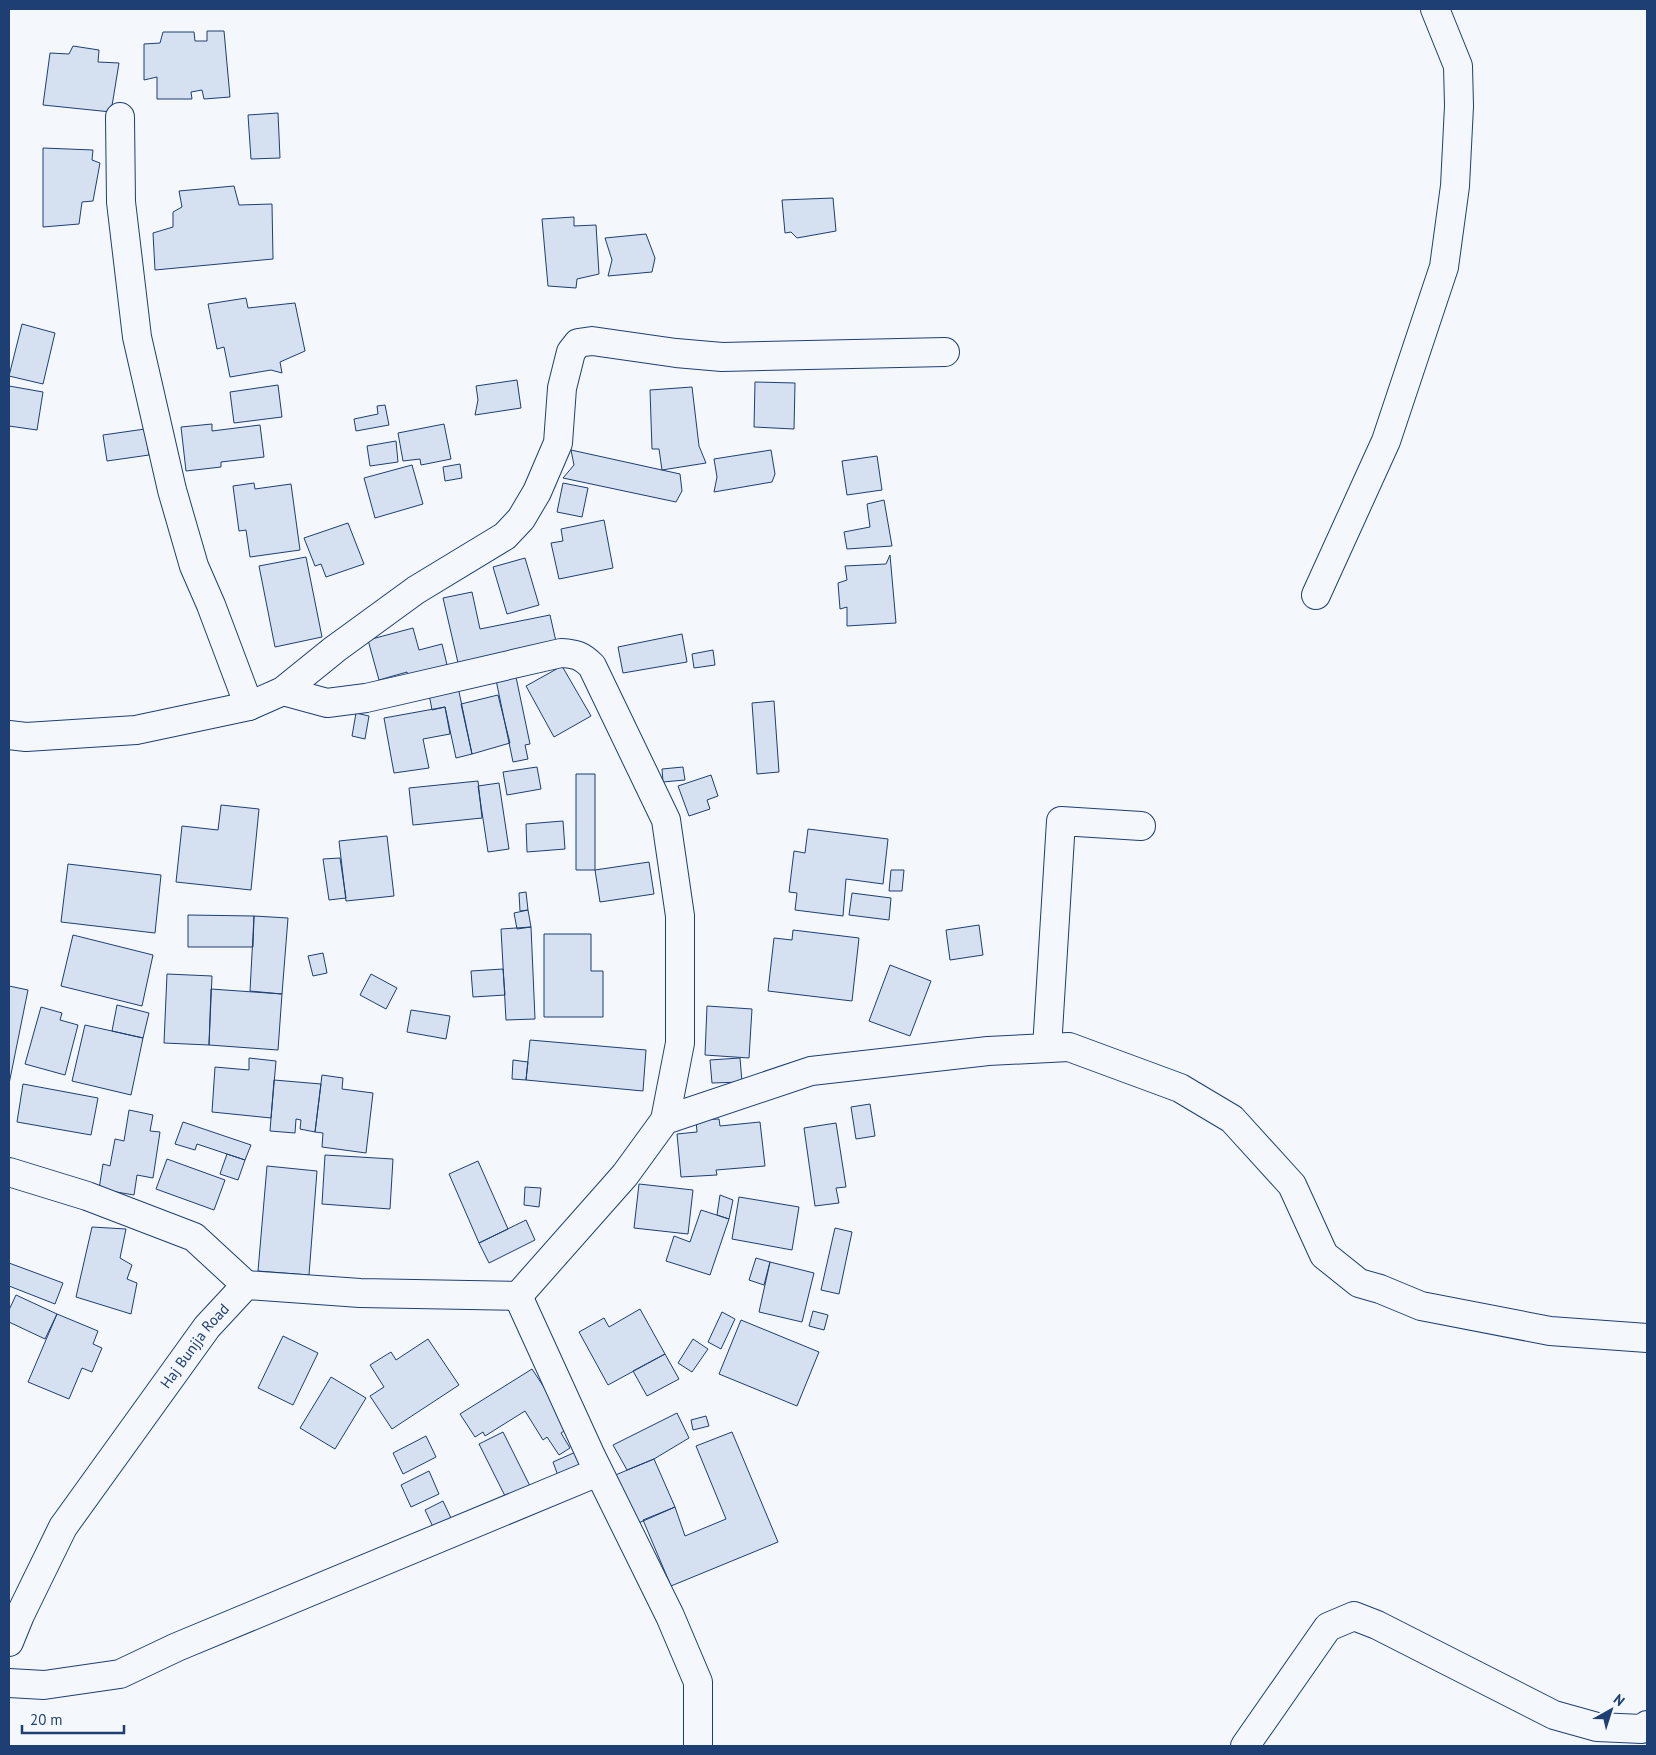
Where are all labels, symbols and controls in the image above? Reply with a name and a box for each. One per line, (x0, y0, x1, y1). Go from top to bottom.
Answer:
street label: Haj Bunjja Road (156, 1299, 233, 1392)
north arrow (1586, 1685, 1636, 1735)
text: N (1610, 1690, 1628, 1710)
scale bar (22, 1702, 125, 1734)
text: 20 m (30, 1710, 63, 1729)

